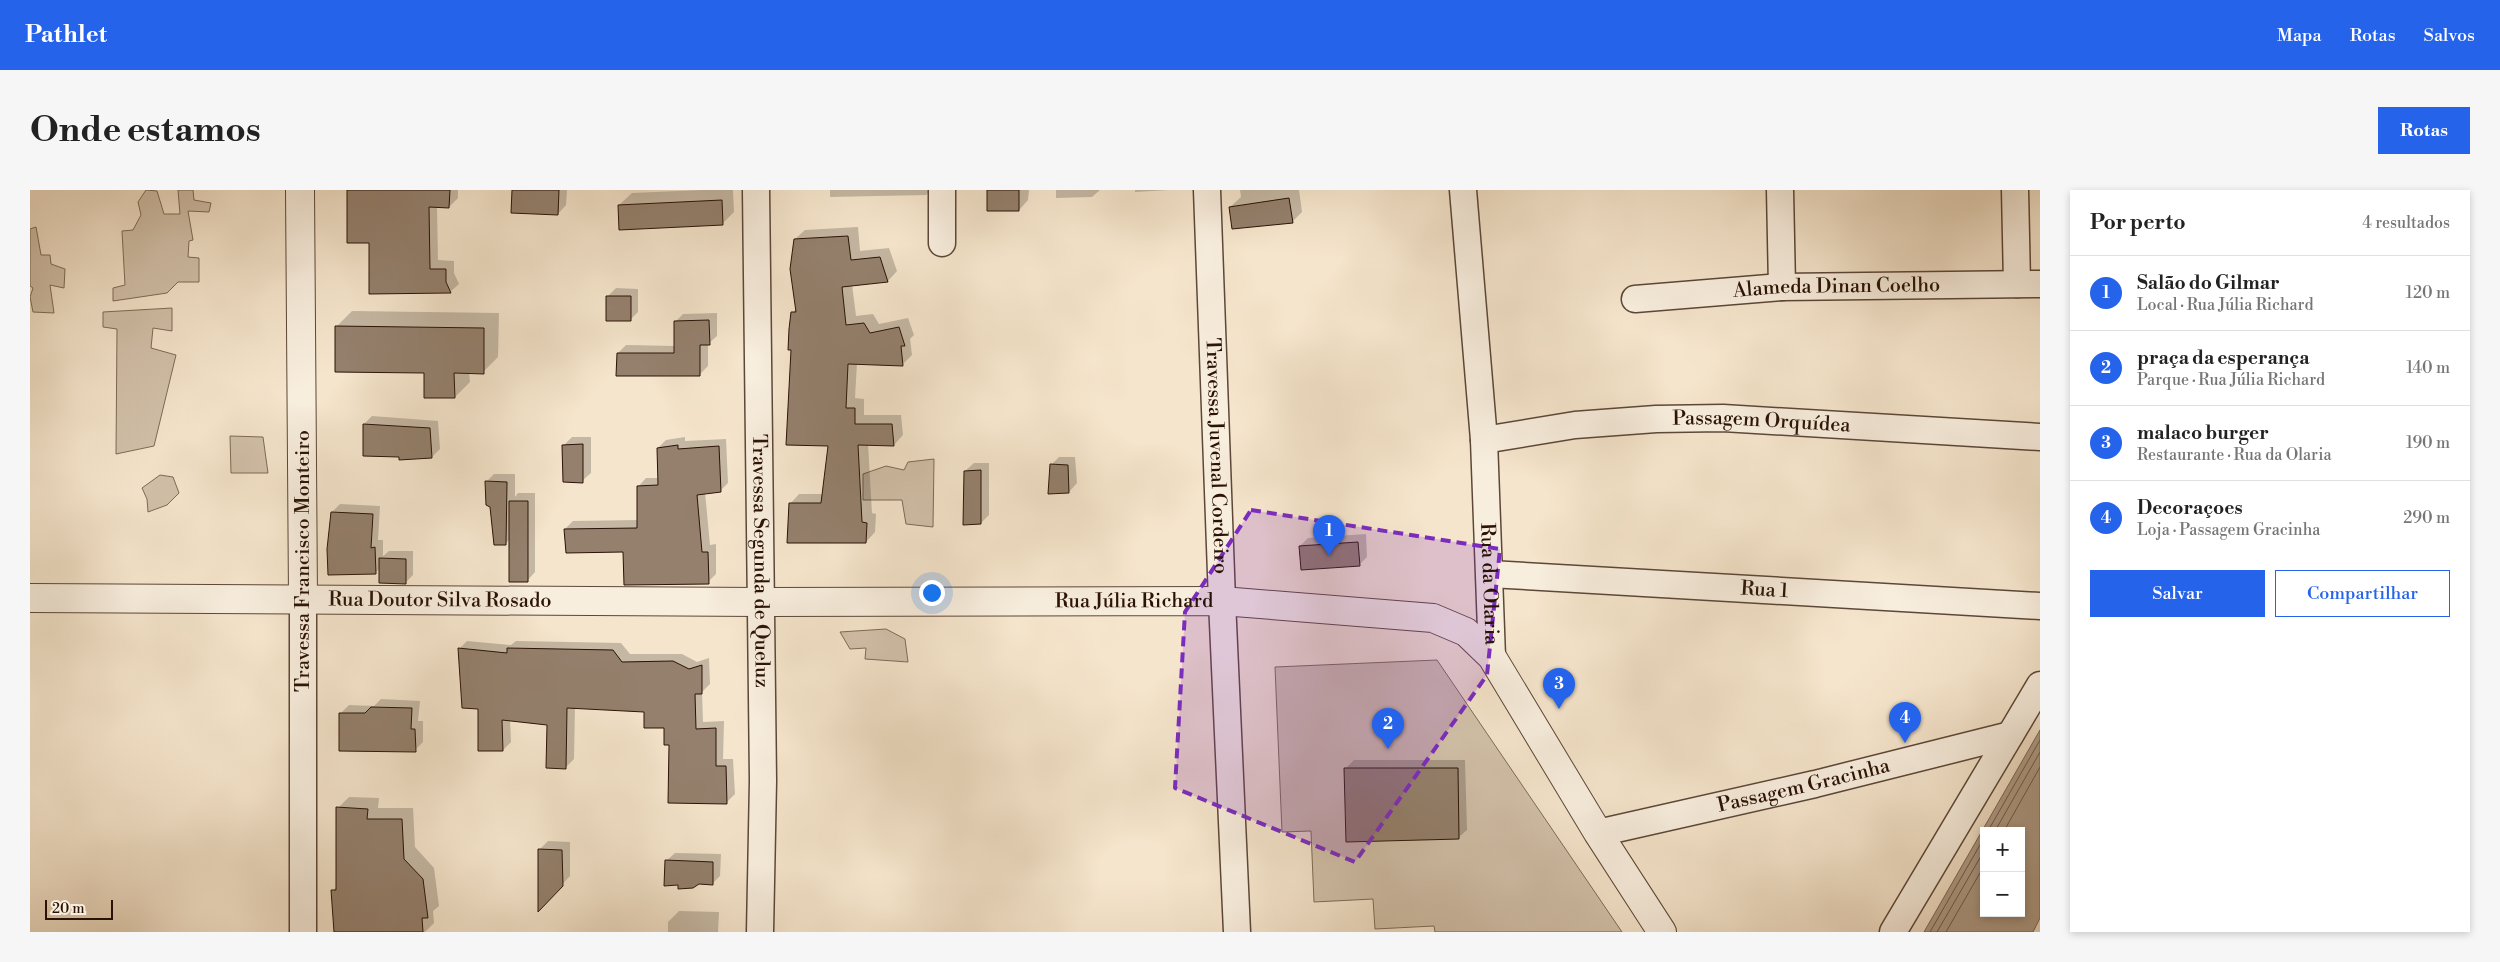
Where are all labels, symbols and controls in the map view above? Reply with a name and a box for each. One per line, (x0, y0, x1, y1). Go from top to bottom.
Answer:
text: Pathlet (25, 20, 107, 50)
text: Mapa (2277, 24, 2322, 47)
text: Rotas (2350, 24, 2396, 47)
text: Salvos (2424, 24, 2475, 47)
button: Rotas (2378, 107, 2470, 154)
text: Onde estamos (30, 109, 261, 152)
text: Por perto (2090, 210, 2186, 236)
text: 4 resultados (2362, 213, 2450, 233)
text: Salão do Gilmar (2137, 271, 2280, 295)
street label: Alameda Dinan Coelho (1731, 273, 1940, 304)
text: 1 (2102, 283, 2110, 303)
text: 120 m (2406, 283, 2450, 303)
text: Local · Rua Júlia Richard (2137, 295, 2313, 315)
street label: Travessa Juvenal Cordeiro (1200, 337, 1234, 574)
text: praça da esperança (2137, 346, 2310, 370)
text: 2 (2101, 358, 2111, 378)
text: 140 m (2406, 358, 2450, 378)
text: Parque · Rua Júlia Richard (2137, 370, 2325, 390)
street label: Passagem Orquídea (1672, 405, 1852, 438)
text: malaco burger (2137, 421, 2269, 445)
street label: Travessa Francisco Monteiro (291, 430, 316, 692)
text: 3 (2101, 433, 2111, 453)
text: 190 m (2406, 433, 2450, 453)
street label: Travessa Segunda de Queluz (746, 434, 774, 688)
text: Restaurante · Rua da Olaria (2137, 445, 2332, 465)
text: Decoraçoes (2137, 496, 2243, 520)
text: 4 (2101, 508, 2111, 528)
text: 290 m (2403, 508, 2450, 528)
pin: 1 (1313, 515, 1345, 556)
text: Loja · Passagem Gracinha (2137, 520, 2320, 540)
street label: Rua da Olaria (1475, 522, 1504, 647)
button: Salvar (2090, 570, 2265, 617)
button: Compartilhar (2275, 570, 2450, 617)
street label: Rua 1 (1740, 576, 1790, 604)
your location (919, 580, 945, 606)
street label: Rua Doutor Silva Rosado (328, 587, 552, 613)
street label: Rua Júlia Richard (1055, 589, 1214, 614)
pin: 3 (1543, 668, 1575, 709)
pin: 4 (1889, 702, 1921, 743)
pin: 2 (1372, 708, 1404, 749)
street label: Passagem Gracinha (1715, 753, 1893, 818)
map controls (1980, 827, 2025, 917)
button: + (1980, 827, 2025, 872)
button: − (1980, 872, 2025, 917)
scale bar (45, 897, 112, 920)
text: 20 m (52, 900, 84, 918)

